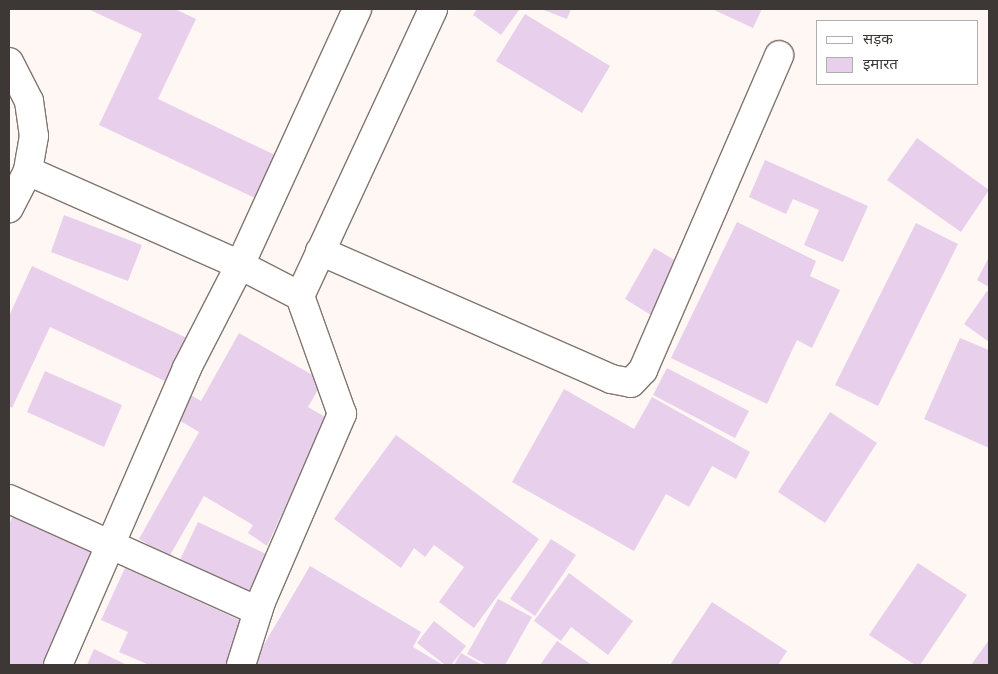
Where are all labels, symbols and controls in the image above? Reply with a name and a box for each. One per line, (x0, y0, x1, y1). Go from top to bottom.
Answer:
legend (816, 20, 978, 85)
text: सड़क (863, 29, 893, 47)
text: इमारत (863, 54, 898, 72)

